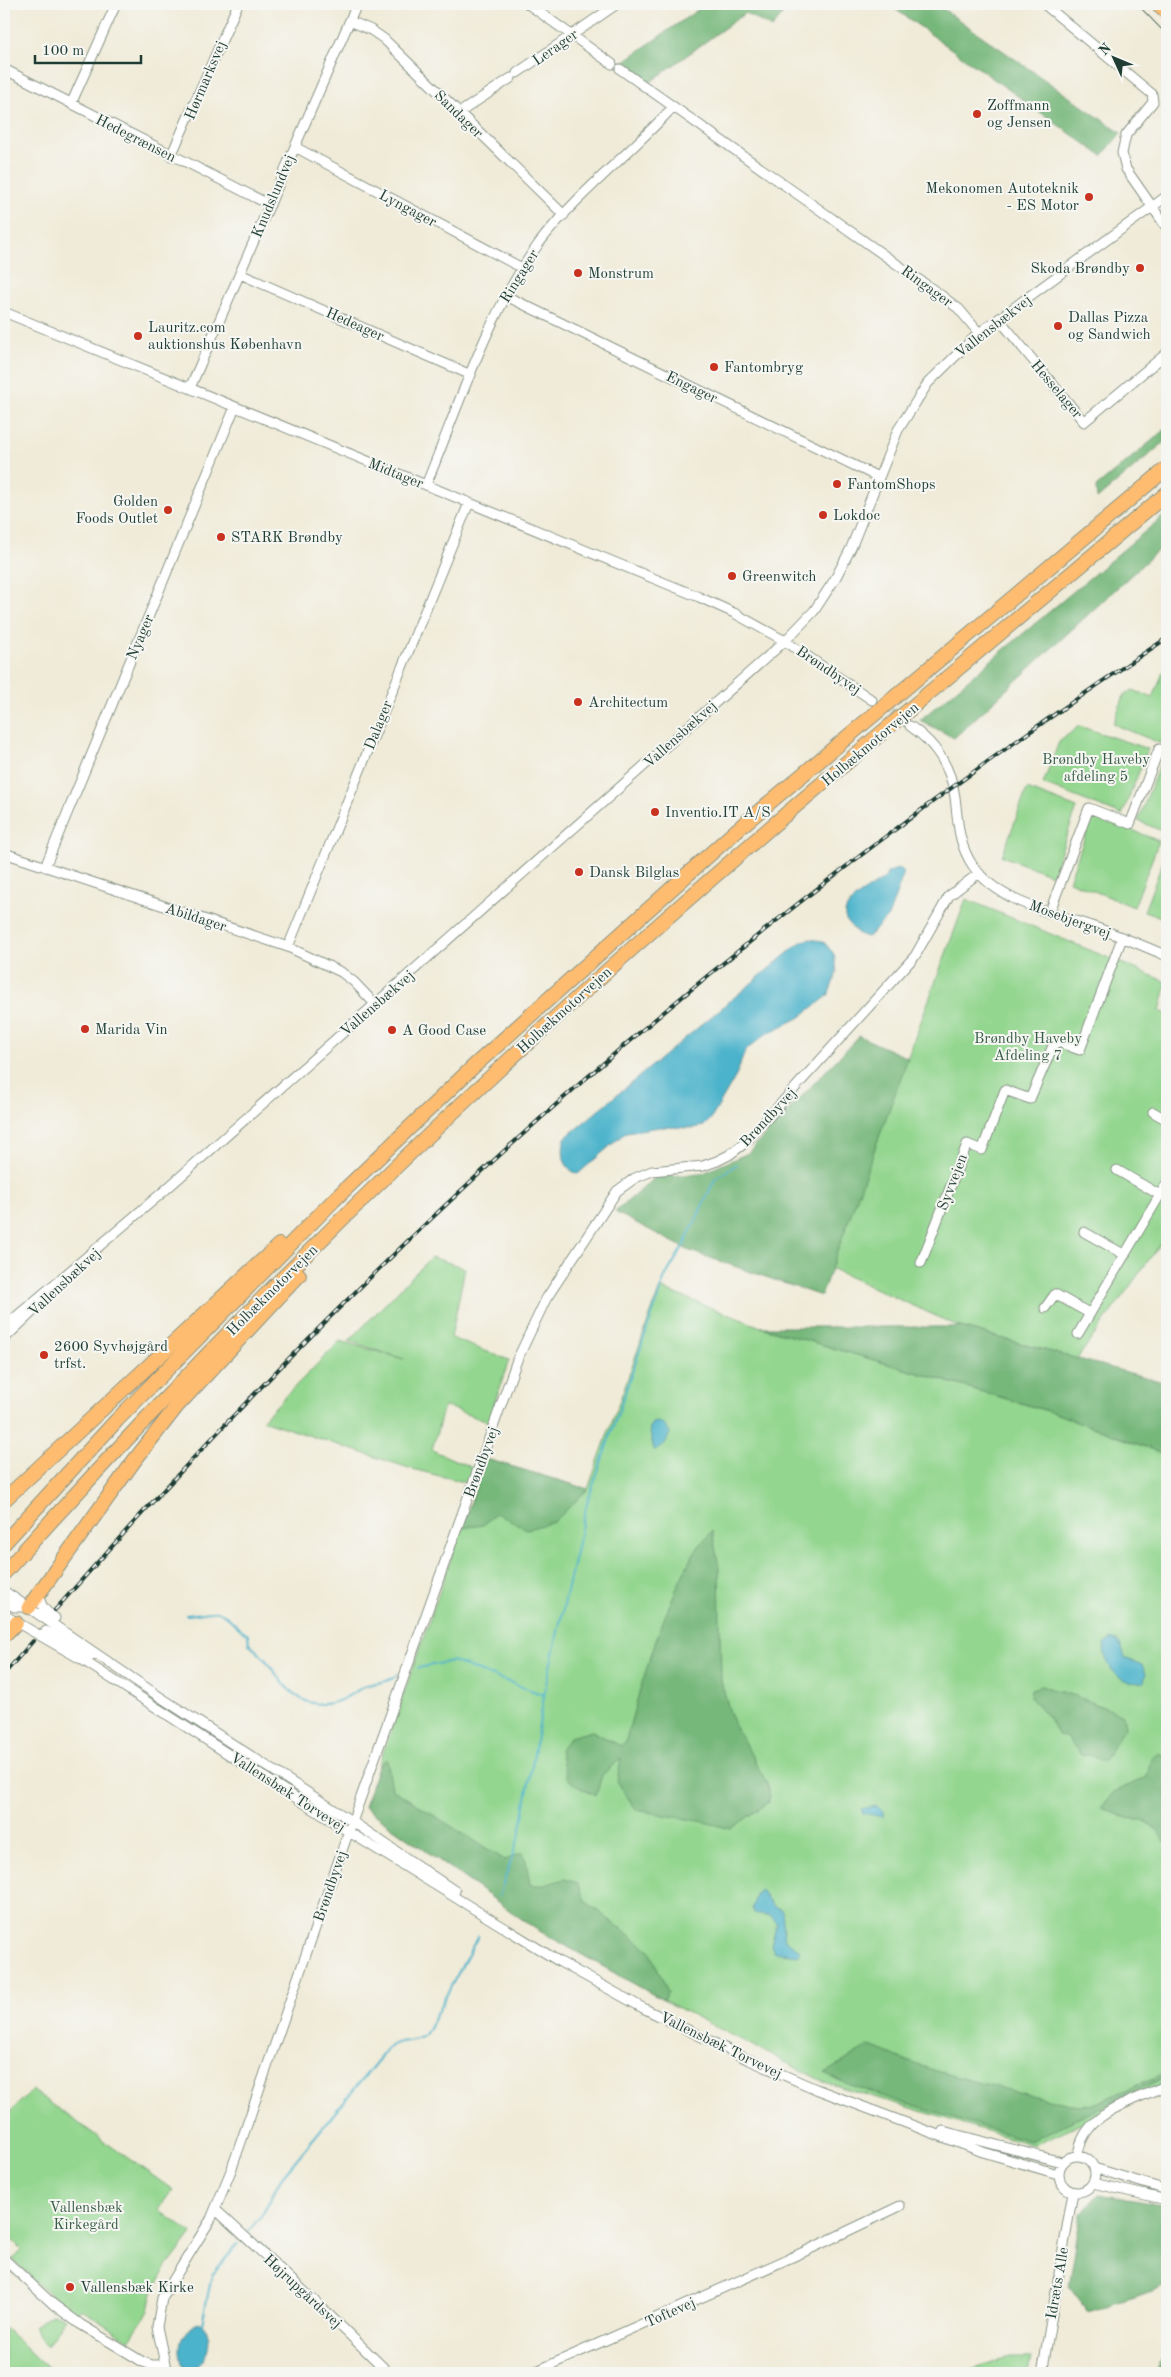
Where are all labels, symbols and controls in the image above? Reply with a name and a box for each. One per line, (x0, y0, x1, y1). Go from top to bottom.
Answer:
street label: Lerager (530, 27, 581, 69)
scale bar (35, 32, 141, 64)
north arrow (1088, 32, 1138, 82)
street label: Hørmarksvej (183, 39, 230, 122)
text: N (1097, 41, 1114, 58)
text: 100 m (42, 44, 84, 59)
street label: Sandager (431, 88, 485, 142)
place label: Zoffmann og Jensen (987, 99, 1051, 131)
marker: Zoffmann og Jensen (971, 108, 983, 120)
street label: Hedegrænsen (93, 113, 178, 166)
street label: Knudslundvej (250, 153, 299, 240)
place label: Mekonomen Autoteknik - ES Motor (926, 182, 1079, 214)
street label: Lyngager (376, 188, 439, 231)
marker: Mekonomen Autoteknik - ES Motor (1083, 191, 1095, 203)
street label: Ringager (498, 248, 542, 306)
place label: Skoda Brøndby (1031, 262, 1130, 277)
marker: Skoda Brøndby (1134, 262, 1146, 274)
street label: Ringager (898, 264, 955, 311)
marker: Monstrum (572, 267, 584, 279)
place label: Monstrum (588, 267, 654, 282)
street label: Vallensbækvej (953, 293, 1035, 362)
street label: Hedeager (323, 306, 386, 345)
place label: Dallas Pizza og Sandwich (1068, 311, 1151, 343)
marker: Dallas Pizza og Sandwich (1052, 320, 1064, 332)
place label: Lauritz.com auktionshus København (148, 321, 302, 353)
marker: Lauritz.com auktionshus København (132, 330, 144, 342)
street label: Hesselager (1027, 358, 1085, 422)
marker: Fantombryg (708, 361, 720, 373)
place label: Fantombryg (724, 361, 803, 376)
street label: Engager (663, 370, 719, 407)
street label: Midtager (366, 457, 425, 492)
marker: FantomShops (831, 478, 843, 490)
place label: FantomShops (847, 478, 935, 493)
place label: Golden Foods Outlet (76, 495, 158, 527)
marker: Golden Foods Outlet (162, 504, 174, 516)
marker: Lokdoc (817, 509, 829, 521)
place label: Lokdoc (833, 509, 881, 524)
marker: STARK Brøndby (215, 531, 227, 543)
place label: STARK Brøndby (231, 531, 343, 546)
marker: Greenwitch (726, 570, 738, 582)
place label: Greenwitch (742, 570, 817, 585)
street label: Nyager (125, 613, 158, 662)
street label: Brøndbyvej (793, 644, 863, 698)
marker: Architectum (572, 696, 584, 708)
place label: Architectum (588, 696, 668, 711)
street label: Dalager (363, 699, 396, 752)
street label: Vallensbækvej (642, 699, 720, 772)
street label: Holbækmotorvejen (820, 700, 922, 790)
park label: Brøndby Haveby afdeling 5 (1042, 753, 1150, 785)
marker: Inventio.IT A/S (649, 806, 661, 818)
place label: Inventio.IT A/S (665, 806, 771, 821)
marker: Dansk Bilglas (573, 866, 585, 878)
place label: Dansk Bilglas (589, 866, 679, 881)
street label: Mosebjergvej (1027, 899, 1112, 942)
street label: Abildager (163, 901, 228, 935)
street label: Holbækmotorvejen (515, 965, 615, 1057)
street label: Vallensbækvej (338, 968, 418, 1040)
marker: Marida Vin (79, 1023, 91, 1035)
place label: Marida Vin (95, 1023, 168, 1038)
marker: A Good Case (386, 1024, 398, 1036)
place label: A Good Case (402, 1024, 486, 1039)
park label: Brøndby Haveby Afdeling 7 (974, 1032, 1082, 1064)
street label: Brøndbyvej (738, 1086, 800, 1150)
street label: Syvvejen (936, 1152, 971, 1213)
street label: Holbækmotorvejen (225, 1243, 321, 1339)
street label: Vallensbækvej (26, 1246, 104, 1320)
place label: 2600 Syvhøjgård trfst. (54, 1340, 168, 1372)
marker: 2600 Syvhøjgård trfst. (38, 1349, 50, 1361)
street label: Brøndbyvej (463, 1425, 502, 1500)
street label: Vallensbæk Torvevej (227, 1750, 347, 1836)
street label: Brøndbyvej (312, 1849, 351, 1924)
street label: Vallensbæk Torvevej (657, 2010, 784, 2082)
park label: Vallensbæk Kirkegård (49, 2201, 123, 2233)
street label: Idræts Alle (1045, 2246, 1072, 2320)
street label: Højrupgårdsvej (260, 2252, 344, 2332)
marker: Vallensbæk Kirke (64, 2281, 76, 2293)
place label: Vallensbæk Kirke (80, 2281, 194, 2296)
street label: Toftevej (643, 2296, 698, 2331)

